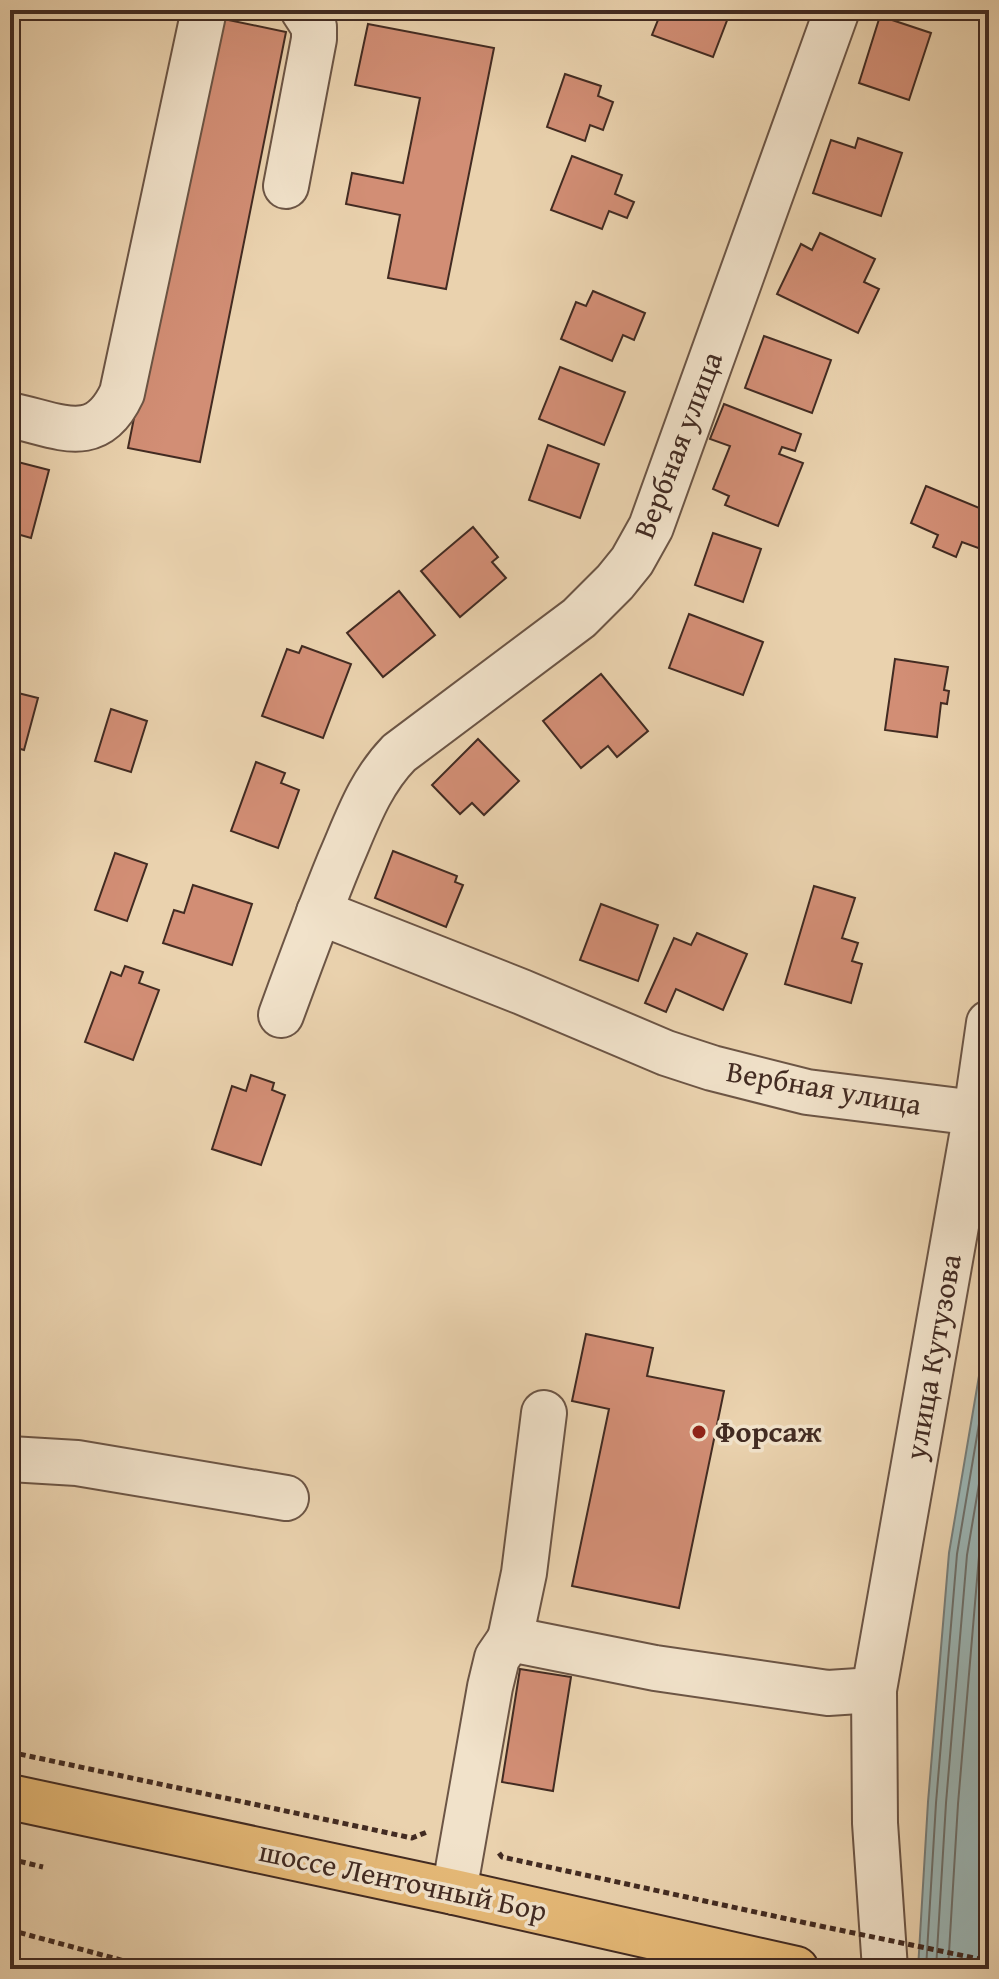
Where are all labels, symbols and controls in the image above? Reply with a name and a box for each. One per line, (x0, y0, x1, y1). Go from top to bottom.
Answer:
street label: Вербная улица (621, 344, 733, 545)
street label: Вербная улица (723, 1048, 926, 1126)
street label: улица Кутузова (892, 1250, 972, 1464)
place label: Форсаж (715, 1409, 822, 1453)
marker: Форсаж (690, 1423, 708, 1441)
street label: шоссе Ленточный Бор (255, 1828, 551, 1932)

